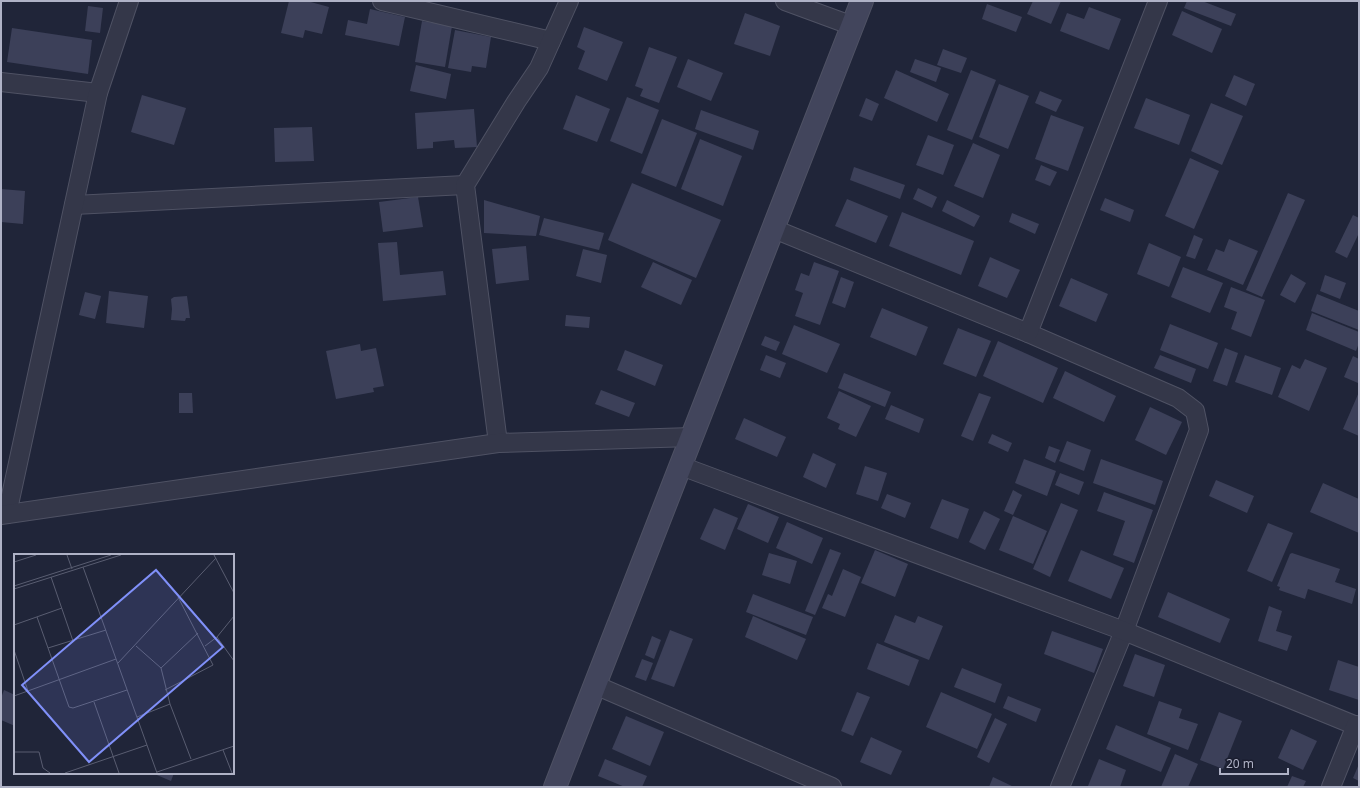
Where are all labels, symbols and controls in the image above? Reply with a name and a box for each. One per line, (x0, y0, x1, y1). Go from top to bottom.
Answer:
inset map (14, 554, 234, 774)
scale bar (1220, 750, 1288, 776)
text: 20 m (1226, 755, 1254, 772)

